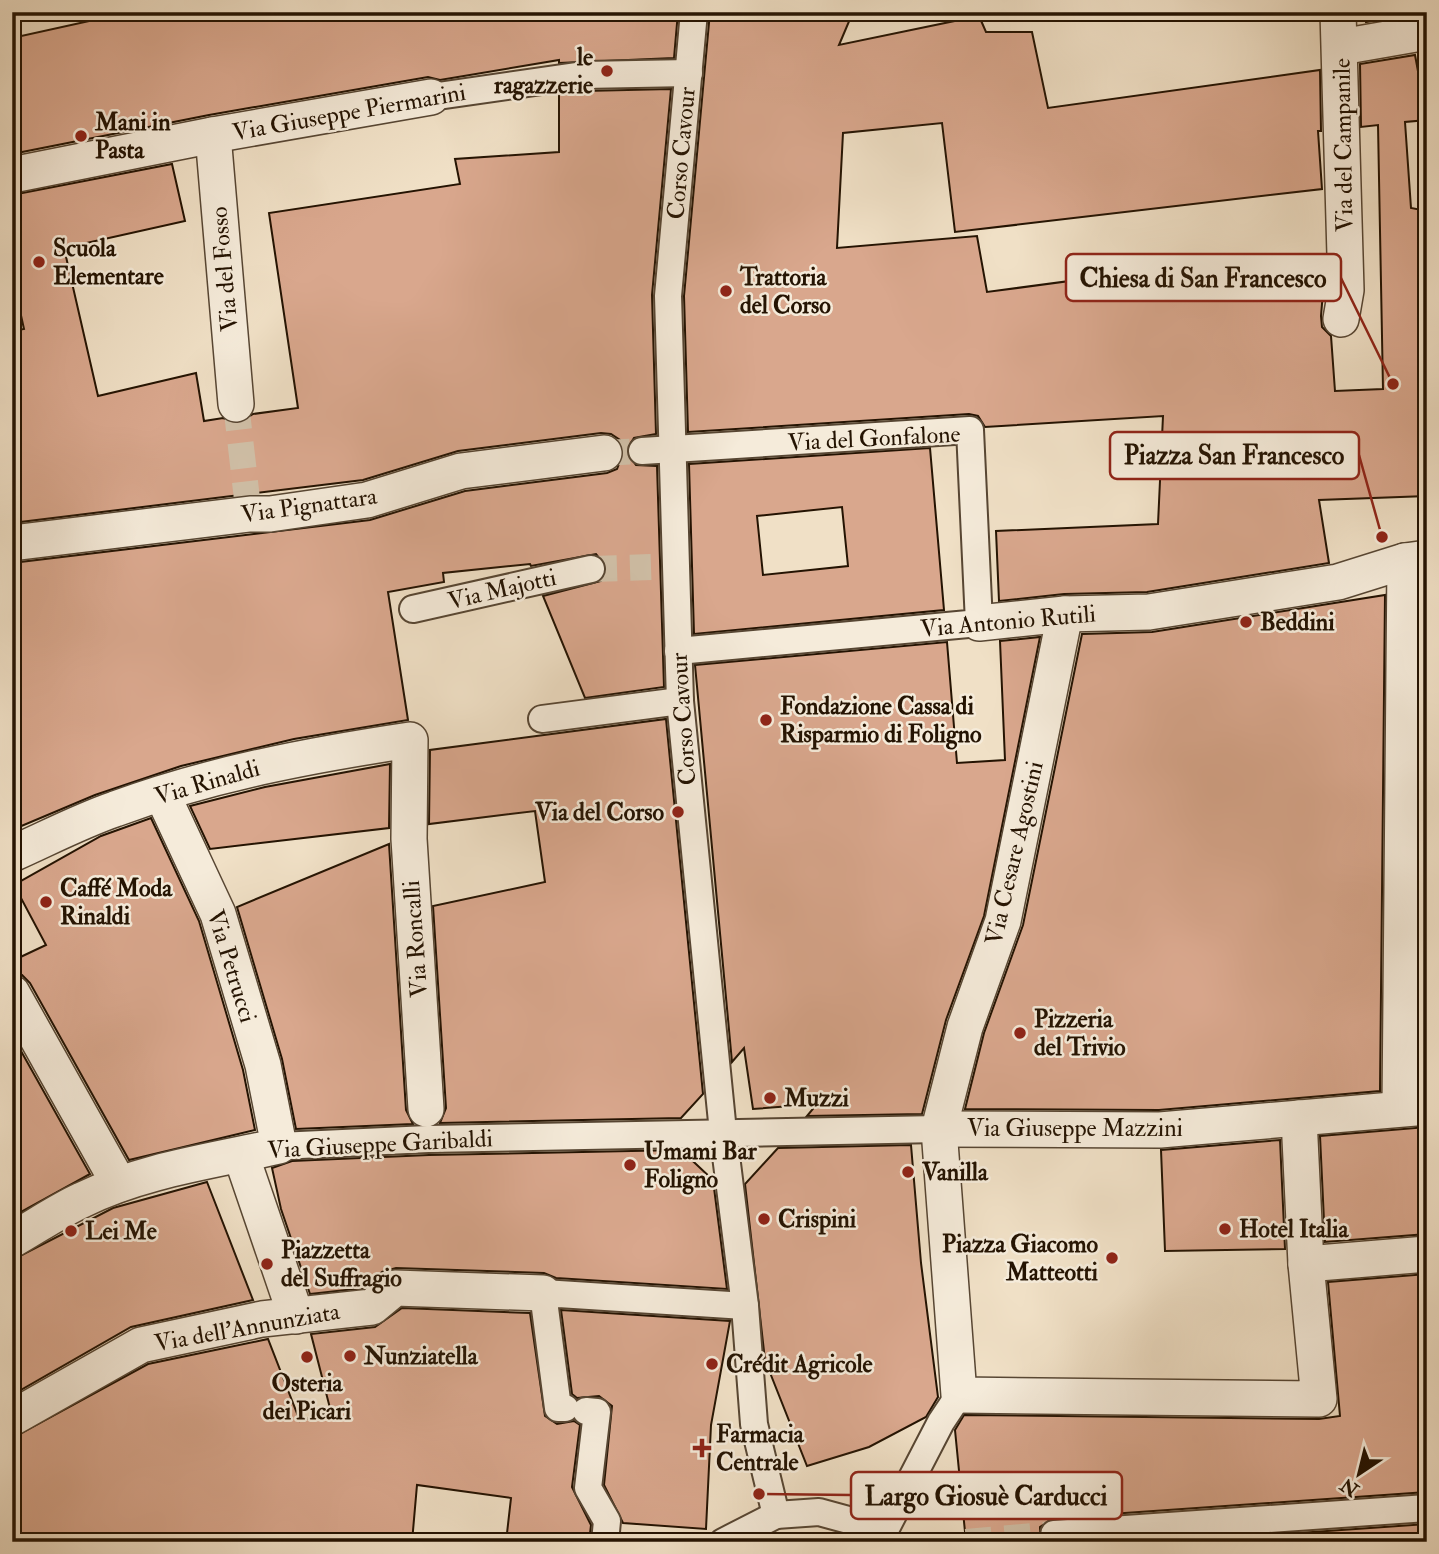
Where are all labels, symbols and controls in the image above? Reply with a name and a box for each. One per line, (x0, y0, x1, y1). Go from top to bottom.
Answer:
place label: le ragazzerie (494, 42, 593, 101)
street label: Via del Campanile (1326, 58, 1361, 232)
marker: le ragazzerie (599, 63, 615, 79)
street label: Via Giuseppe Piermarini (230, 77, 468, 148)
street label: Corso Cavour (660, 85, 703, 221)
place label: Mani in Pasta (94, 107, 171, 166)
marker: Mani in Pasta (73, 128, 89, 144)
street label: Via del Fosso (204, 205, 245, 333)
place label: Scuola Elementare (53, 233, 164, 292)
marker: Scuola Elementare (31, 254, 47, 270)
callout: Chiesa di San Francesco (1066, 254, 1341, 301)
place label: Trattoria del Corso (739, 262, 831, 321)
text: Chiesa di San Francesco (1079, 263, 1327, 295)
marker: Trattoria del Corso (718, 283, 734, 299)
street label: Via del Gonfalone (787, 418, 961, 459)
callout: Piazza San Francesco (1110, 432, 1359, 479)
text: Piazza San Francesco (1124, 440, 1345, 472)
street label: Via Pignattara (239, 480, 380, 530)
street label: Via Majotti (445, 562, 559, 617)
street label: Via Antonio Rutili (919, 598, 1097, 645)
place label: Beddini (1260, 607, 1335, 638)
marker: Beddini (1238, 614, 1254, 630)
street label: Corso Cavour (663, 652, 704, 786)
place label: Fondazione Cassa di Risparmio di Foligno (780, 691, 982, 750)
marker: Fondazione Cassa di Risparmio di Foligno (758, 712, 774, 728)
street label: Via Rinaldi (151, 753, 263, 812)
street label: Via Cesare Agostini (978, 758, 1051, 948)
place label: Via del Corso (534, 797, 664, 828)
marker: Via del Corso (670, 804, 686, 820)
place label: Caffé Moda Rinaldi (60, 873, 173, 932)
street label: Via Roncalli (396, 879, 435, 999)
marker: Caffé Moda Rinaldi (38, 894, 54, 910)
street label: Via Petrucci (200, 906, 263, 1026)
place label: Pizzeria del Trivio (1034, 1004, 1126, 1063)
marker: Pizzeria del Trivio (1012, 1025, 1028, 1041)
place label: Muzzi (783, 1083, 849, 1114)
marker: Muzzi (762, 1090, 778, 1106)
street label: Via Giuseppe Mazzini (967, 1113, 1183, 1144)
street label: Via Giuseppe Garibaldi (266, 1123, 494, 1166)
place label: Umami Bar Foligno (644, 1136, 758, 1195)
marker: Umami Bar Foligno (622, 1157, 638, 1173)
place label: Vanilla (921, 1157, 989, 1188)
marker: Vanilla (900, 1164, 916, 1180)
place label: Crispini (778, 1204, 857, 1235)
marker: Crispini (756, 1211, 772, 1227)
place label: Hotel Italia (1239, 1214, 1349, 1245)
place label: Lei Me (85, 1216, 157, 1247)
marker: Hotel Italia (1217, 1221, 1233, 1237)
marker: Lei Me (63, 1223, 79, 1239)
place label: Piazza Giacomo Matteotti (942, 1229, 1099, 1288)
place label: Piazzetta del Suffragio (281, 1235, 402, 1294)
marker: Piazza Giacomo Matteotti (1104, 1250, 1120, 1266)
marker: Piazzetta del Suffragio (259, 1256, 275, 1272)
street label: Via dell'Annunziata (152, 1296, 343, 1359)
place label: Nunziatella (363, 1341, 479, 1372)
marker: Nunziatella (342, 1348, 358, 1364)
marker: Osteria dei Picari (299, 1349, 315, 1365)
place label: Crédit Agricole (726, 1349, 873, 1380)
marker: Crédit Agricole (704, 1356, 720, 1372)
place label: Osteria dei Picari (263, 1368, 352, 1427)
place label: Farmacia Centrale (716, 1419, 805, 1478)
north arrow (1324, 1438, 1394, 1508)
marker: Farmacia Centrale (694, 1440, 710, 1456)
callout: Largo Giosuè Carducci (851, 1472, 1122, 1519)
text: N (1335, 1472, 1364, 1502)
text: Largo Giosuè Carducci (865, 1481, 1108, 1514)

